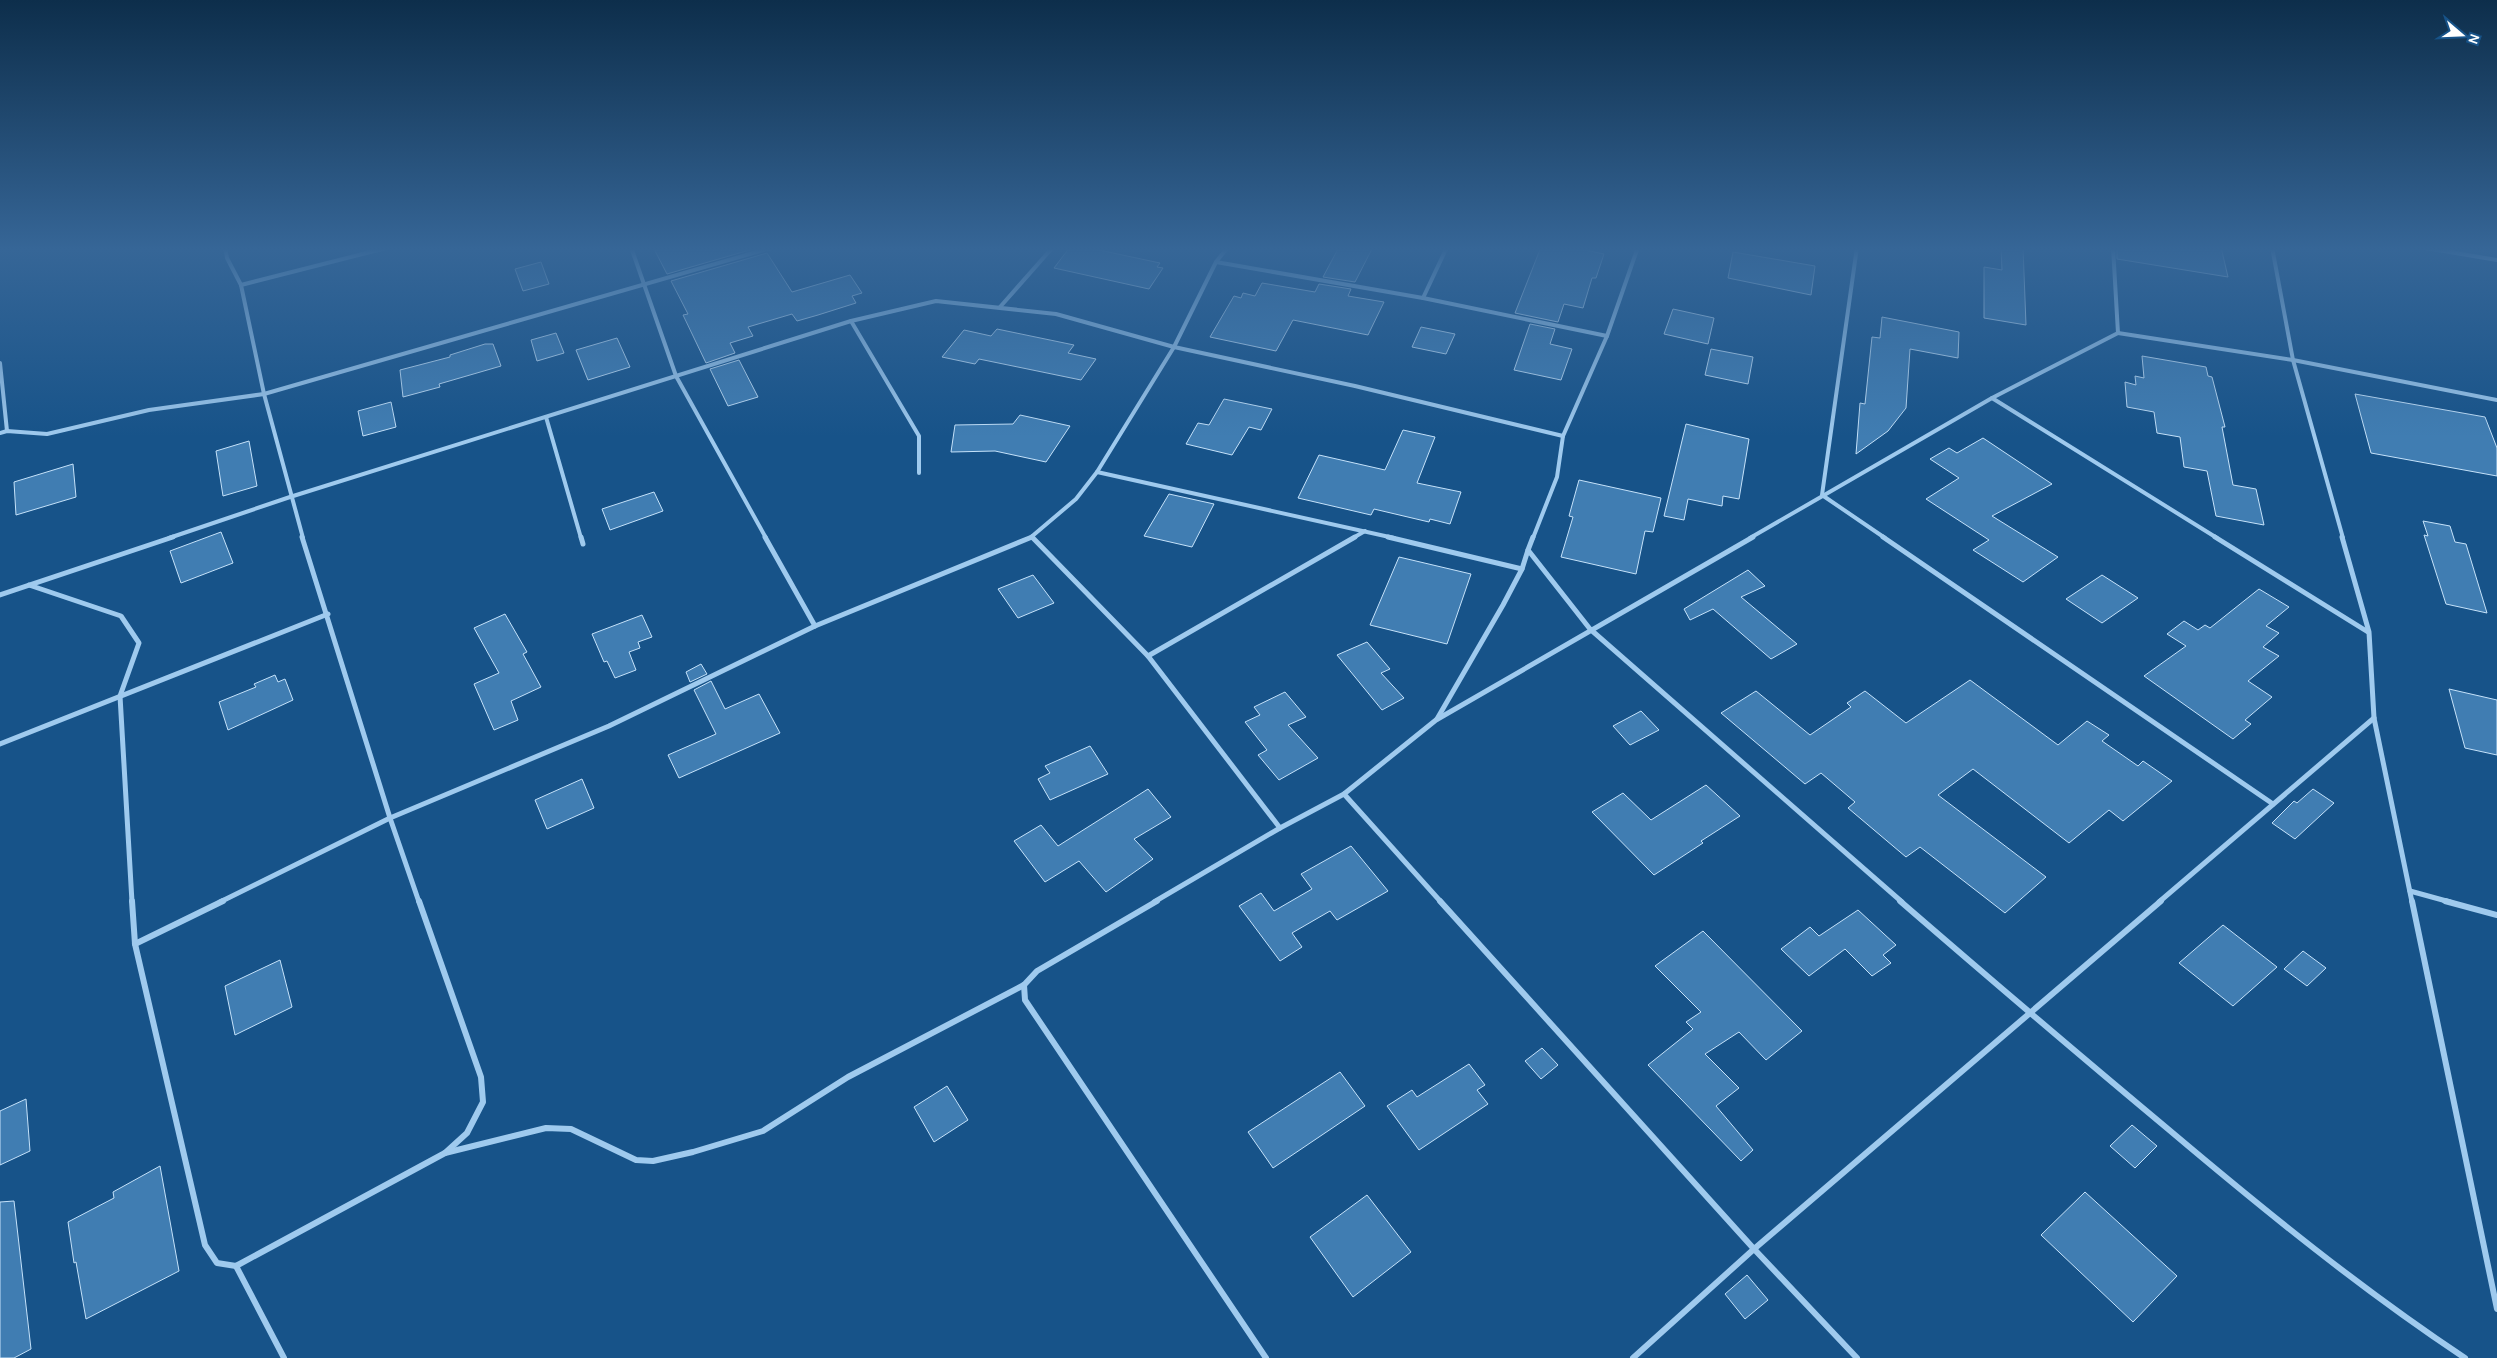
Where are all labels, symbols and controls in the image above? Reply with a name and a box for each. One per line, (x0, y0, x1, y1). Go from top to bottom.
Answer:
north arrow (2437, 10, 2487, 60)
text: N (2464, 32, 2483, 47)

